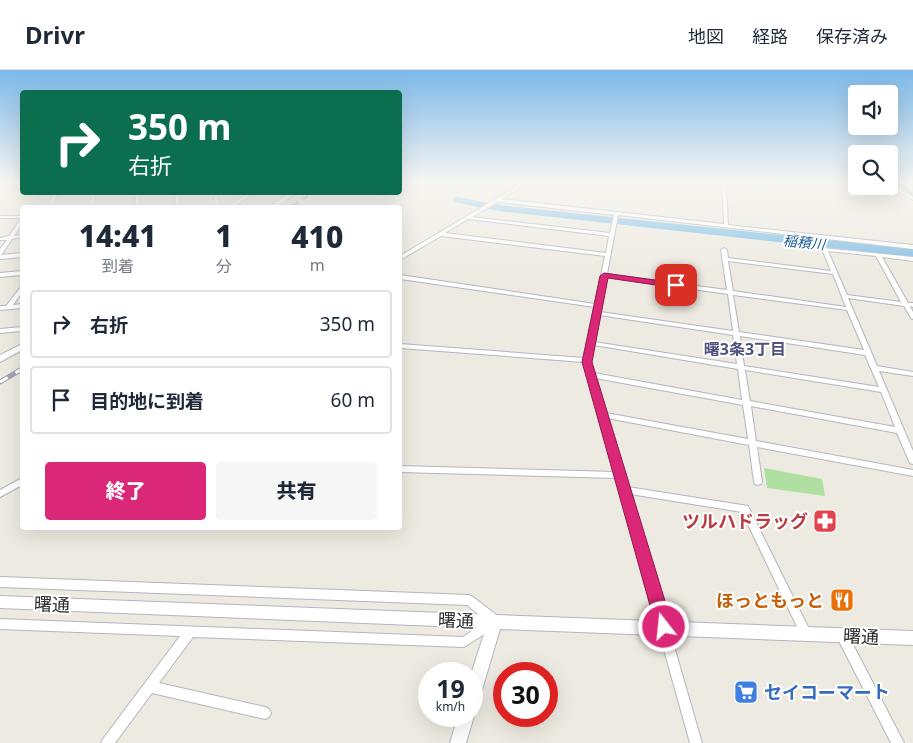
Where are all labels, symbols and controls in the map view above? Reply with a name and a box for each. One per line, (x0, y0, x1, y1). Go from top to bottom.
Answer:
text: Drivr (25, 18, 85, 51)
text: 地図 (688, 24, 724, 48)
text: 経路 (752, 24, 788, 48)
text: 保存済み (816, 24, 888, 48)
map controls (848, 85, 898, 195)
button: sound (848, 85, 898, 135)
text: 350 m (128, 103, 231, 150)
icon: right (45, 110, 110, 175)
button: search (848, 145, 898, 195)
text: 右折 (128, 150, 172, 180)
text: 14:41 (79, 215, 157, 256)
text: 1 (215, 215, 233, 256)
text: 410 (291, 216, 343, 257)
water label: 稲積川 (782, 230, 828, 254)
text: m (310, 254, 325, 276)
text: 到着 (102, 255, 134, 277)
text: 分 (216, 255, 232, 277)
pin (655, 264, 697, 306)
icon: arrive (662, 271, 690, 299)
icon: right (47, 310, 75, 338)
text: 350 m (320, 311, 375, 337)
text: 右折 (90, 312, 128, 338)
district label: 曙3条3丁目 (704, 338, 786, 360)
icon: arrive (47, 386, 75, 414)
text: 60 m (331, 387, 375, 413)
text: 目的地に到着 (90, 388, 204, 414)
button: 終了 (45, 462, 206, 520)
button: 共有 (216, 462, 377, 520)
pharmacy icon: ツルハドラッグ (812, 508, 838, 534)
place label: ツルハドラッグ (682, 509, 808, 533)
restaurant icon: ほっともっと (829, 587, 855, 613)
place label: ほっともっと (716, 588, 824, 612)
street label: 曙通 (34, 591, 70, 617)
position arrow (637, 600, 689, 652)
street label: 曙通 (438, 607, 474, 633)
street label: 曙通 (842, 623, 880, 649)
speed limit sign: 30 (493, 662, 558, 727)
text: 19 (436, 671, 465, 705)
supermarket icon: セイコーマート (733, 679, 759, 705)
place label: セイコーマート (764, 680, 890, 704)
text: km/h (436, 698, 465, 715)

